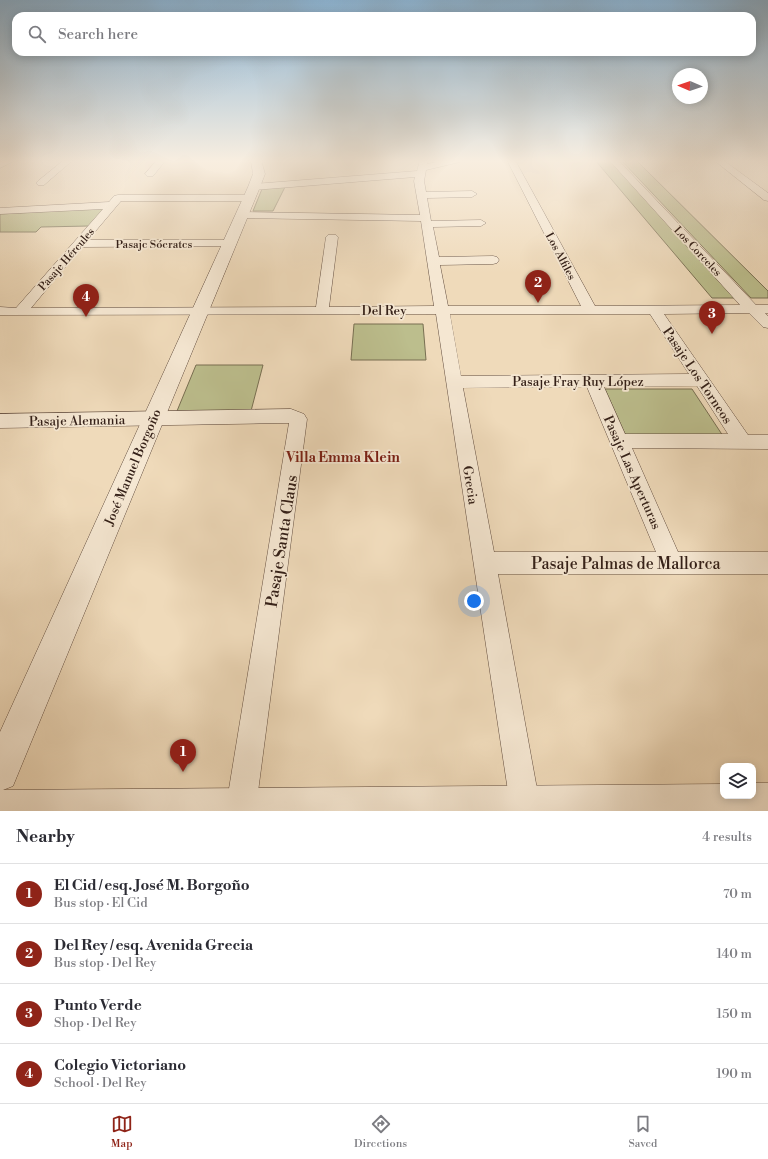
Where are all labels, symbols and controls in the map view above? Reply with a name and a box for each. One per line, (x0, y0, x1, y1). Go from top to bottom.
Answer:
search box (12, 12, 756, 56)
icon: search (26, 23, 48, 45)
text: Search here (58, 25, 138, 44)
north arrow (672, 68, 708, 104)
street label: Los Corceles (670, 224, 724, 280)
street label: Pasaje Hércules (36, 225, 98, 294)
street label: Los Alfiles (542, 230, 579, 283)
street label: Pasaje Sócrates (116, 238, 193, 252)
pin: 2 (525, 270, 551, 303)
pin: 4 (73, 284, 99, 317)
pin: 3 (699, 301, 725, 334)
street label: Del Rey (362, 303, 407, 319)
street label: Pasaje Los Torneos (659, 324, 736, 427)
street label: Pasaje Fray Ruy López (512, 374, 644, 390)
street label: José Manuel Borgoño (101, 407, 165, 529)
street label: Pasaje Alemania (29, 412, 126, 430)
street label: Pasaje Las Aperturas (600, 413, 665, 532)
district label: Villa Emma Klein (285, 449, 400, 467)
street label: Grecia (459, 465, 481, 506)
street label: Pasaje Santa Claus (262, 473, 302, 609)
street label: Pasaje Palmas de Mallorca (531, 554, 722, 574)
your location (464, 591, 484, 611)
pin: 1 (170, 739, 196, 772)
map controls (720, 763, 756, 799)
button: layers (720, 763, 756, 799)
text: Nearby (16, 826, 75, 848)
text: 4 results (702, 829, 752, 845)
text: El Cid / esq. José M. Borgoño (54, 876, 250, 895)
text: 1 (26, 886, 32, 902)
text: 70 m (723, 886, 752, 902)
text: Bus stop · El Cid (54, 895, 148, 911)
text: Del Rey / esq. Avenida Grecia (54, 936, 253, 955)
text: 2 (25, 946, 33, 962)
text: 140 m (716, 946, 752, 962)
text: Bus stop · Del Rey (54, 955, 156, 971)
text: Punto Verde (54, 996, 142, 1015)
text: 3 (25, 1006, 33, 1022)
text: 150 m (717, 1006, 752, 1022)
text: Shop · Del Rey (54, 1015, 136, 1031)
text: Colegio Victoriano (54, 1056, 186, 1075)
text: 4 (25, 1066, 33, 1082)
text: 190 m (716, 1066, 752, 1082)
text: School · Del Rey (54, 1075, 147, 1091)
tab: Map (111, 1113, 133, 1151)
tab: Directions (354, 1113, 407, 1151)
tab: Saved (628, 1113, 657, 1151)

